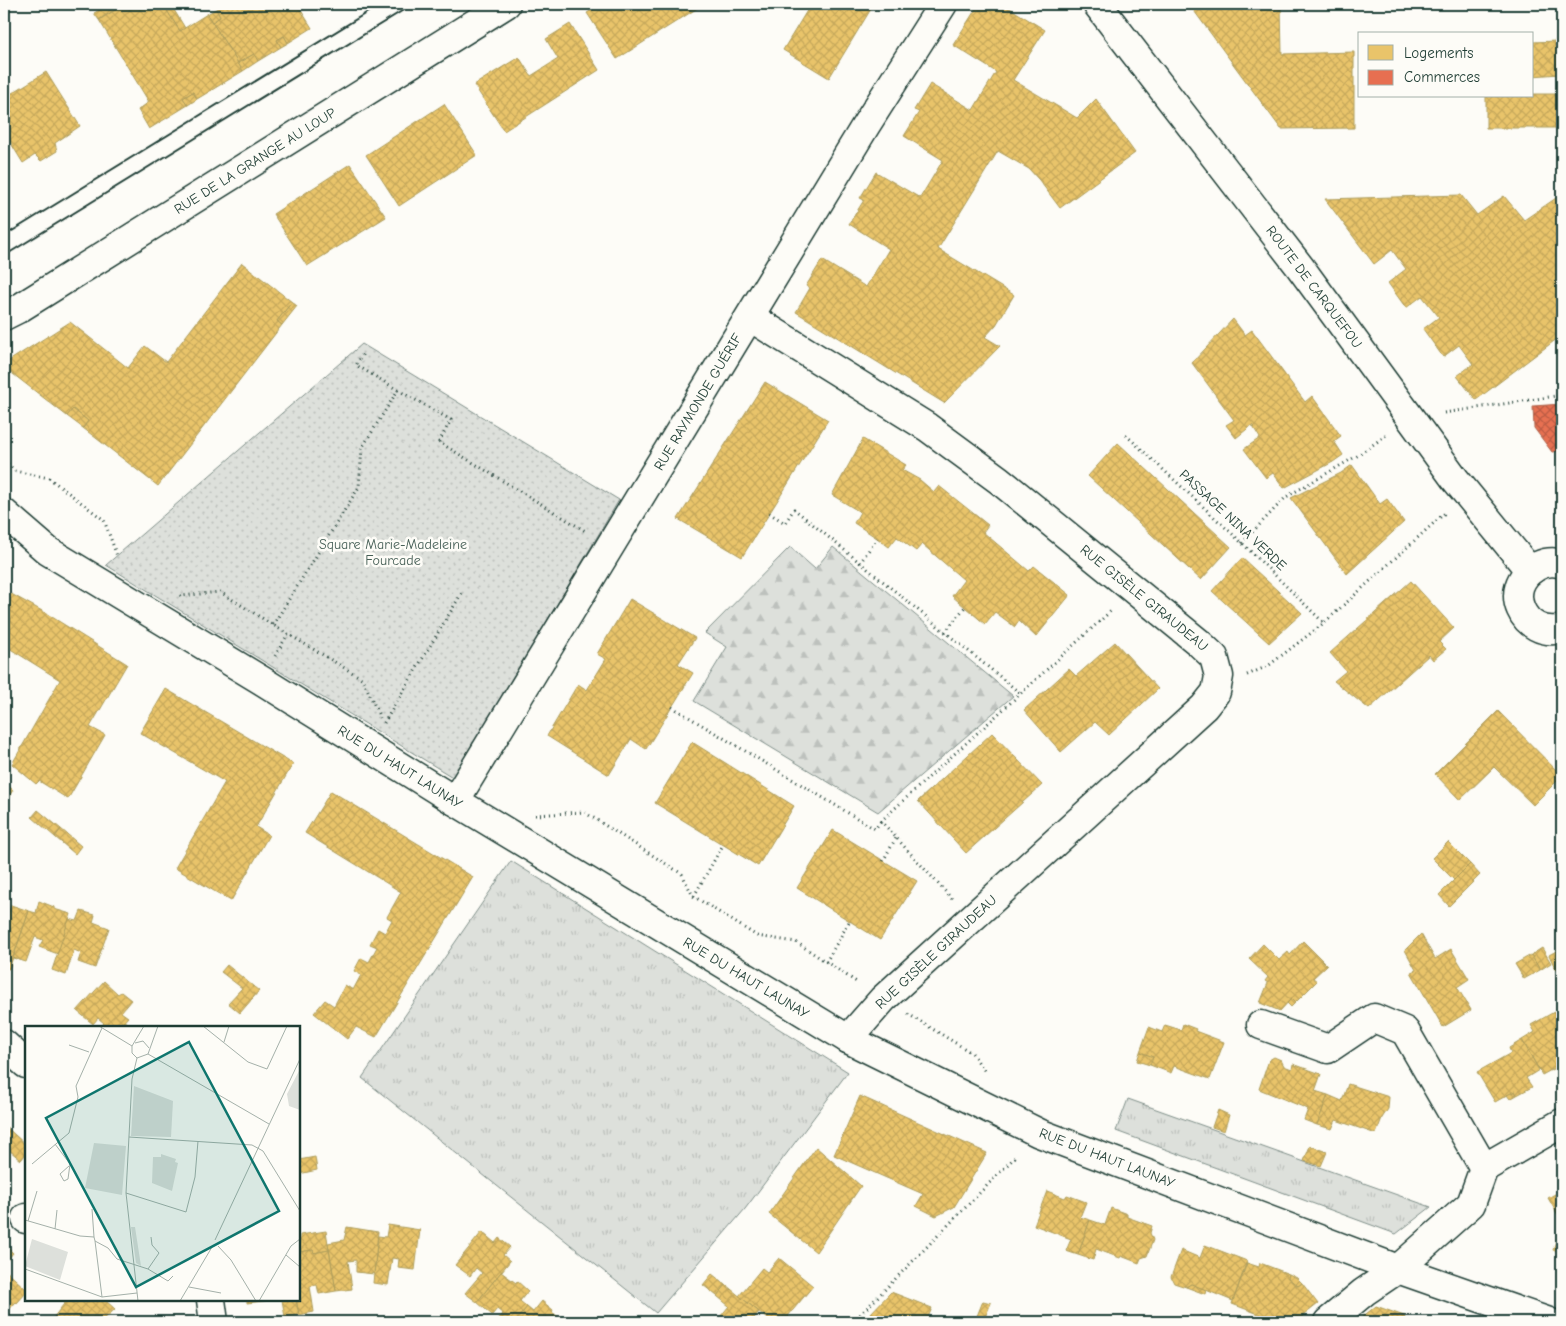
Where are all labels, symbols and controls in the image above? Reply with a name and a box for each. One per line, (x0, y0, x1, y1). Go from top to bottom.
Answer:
legend (1358, 32, 1534, 98)
text: Logements (1404, 44, 1473, 62)
text: Commerces (1404, 68, 1480, 86)
street label: RUE DE LA GRANGE AU LOUP (171, 104, 339, 218)
street label: ROUTE DE CARQUEFOU (1262, 222, 1366, 352)
street label: RUE RAYMONDE GUÉRIF (650, 330, 746, 474)
street label: PASSAGE NINA VERDE (1176, 466, 1290, 574)
park label: Square Marie-Madeleine Fourcade (319, 536, 467, 569)
street label: RUE GISÈLE GIRAUDEAU (1077, 541, 1211, 655)
street label: RUE DU HAUT LAUNAY (335, 722, 466, 813)
street label: RUE GISÈLE GIRAUDEAU (872, 891, 1000, 1013)
street label: RUE DU HAUT LAUNAY (680, 934, 813, 1023)
inset map (25, 1026, 300, 1301)
street label: RUE DU HAUT LAUNAY (1037, 1124, 1178, 1192)

